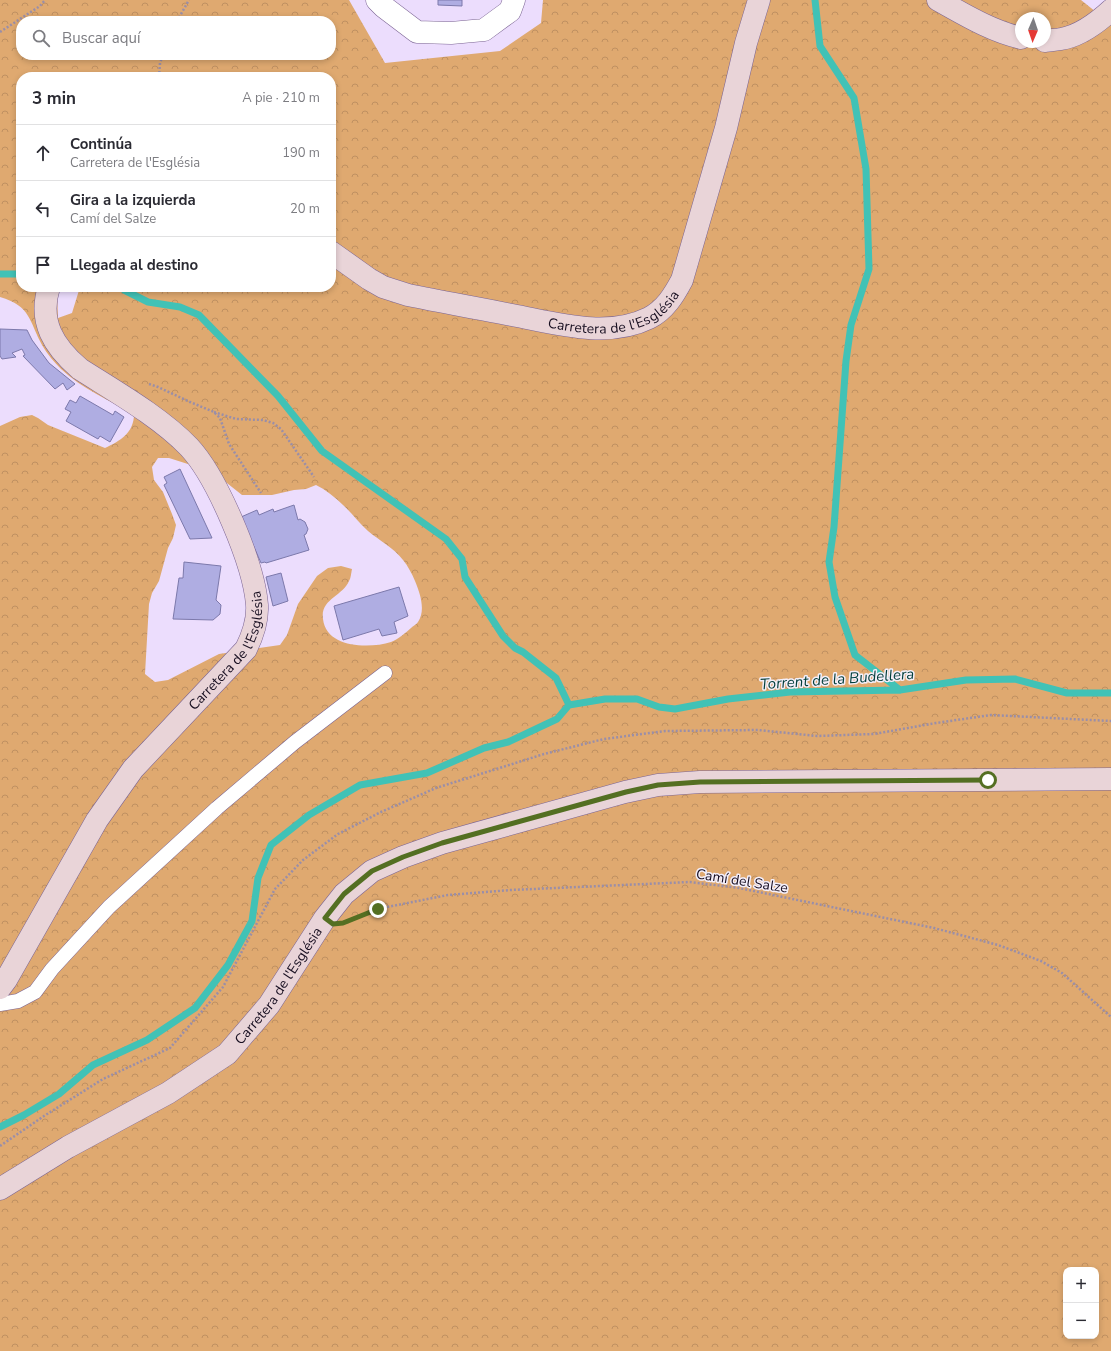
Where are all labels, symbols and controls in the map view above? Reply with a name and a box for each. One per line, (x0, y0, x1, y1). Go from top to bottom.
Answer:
north arrow (1015, 12, 1051, 48)
search box (16, 16, 336, 60)
icon: search (30, 27, 52, 49)
text: Buscar aquí (62, 28, 140, 48)
text: 3 min (32, 87, 76, 110)
text: A pie · 210 m (242, 89, 320, 107)
text: Continúa (70, 134, 132, 154)
icon: ahead (32, 142, 54, 164)
text: 190 m (282, 144, 320, 162)
text: Carretera de l'Església (70, 154, 200, 172)
text: Gira a la izquierda (70, 190, 196, 210)
icon: left (32, 198, 54, 220)
text: 20 m (290, 200, 320, 218)
text: Camí del Salze (70, 210, 156, 228)
icon: arrive (32, 254, 54, 276)
text: Llegada al destino (70, 255, 198, 275)
street label: Carretera de l'Església (546, 287, 683, 338)
street label: Carretera de l'Església (184, 590, 267, 714)
water label: Torrent de la Budellera (759, 664, 915, 694)
route start (979, 771, 997, 789)
street label: Camí del Salze (695, 864, 789, 898)
route end (369, 900, 387, 918)
street label: Carretera de l'Església (230, 923, 326, 1048)
map controls (1063, 1267, 1099, 1339)
button: + (1063, 1267, 1099, 1303)
button: − (1063, 1303, 1099, 1339)

